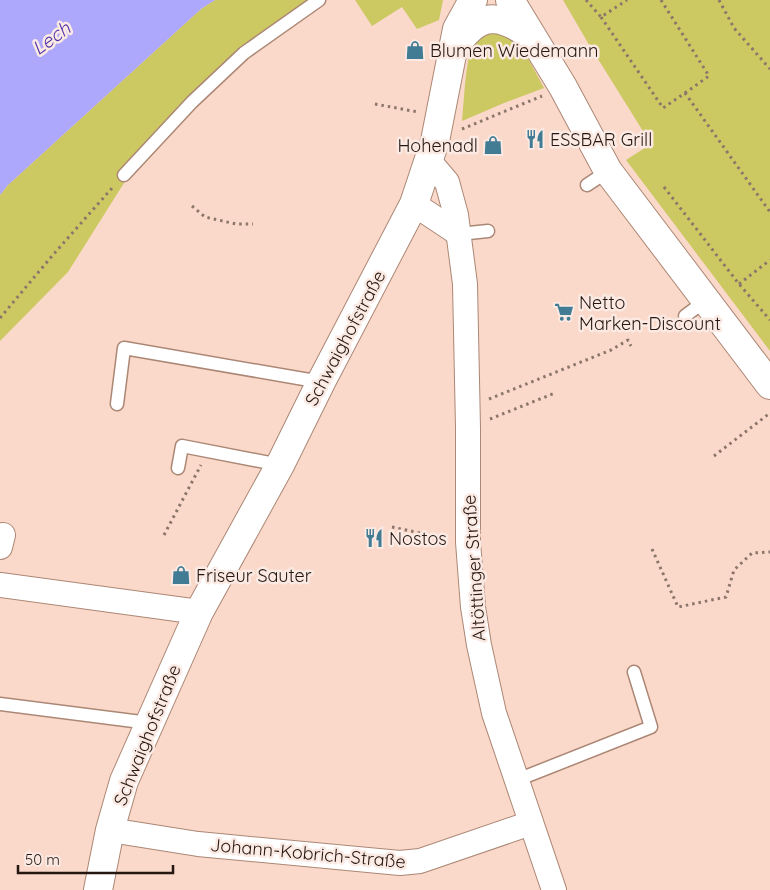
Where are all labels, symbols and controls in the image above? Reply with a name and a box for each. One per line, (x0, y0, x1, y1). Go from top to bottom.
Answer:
water label: Lech (27, 15, 76, 60)
shop icon: Blumen Wiedemann (404, 39, 426, 61)
place label: Blumen Wiedemann (430, 39, 598, 62)
restaurant icon: ESSBAR Grill (524, 128, 546, 150)
place label: ESSBAR Grill (550, 128, 652, 151)
place label: Hohenadl (397, 134, 478, 157)
shop icon: Hohenadl (482, 134, 504, 156)
street label: Schwaighofstraße (300, 266, 390, 410)
place label: Netto Marken-Discount (579, 291, 721, 335)
supermarket icon: Netto Marken-Discount (553, 301, 575, 323)
street label: Altöttinger Straße (457, 494, 491, 642)
restaurant icon: Nostos (363, 527, 385, 549)
place label: Nostos (389, 527, 447, 550)
shop icon: Friseur Sauter (170, 564, 192, 586)
place label: Friseur Sauter (196, 564, 312, 587)
street label: Schwaighofstraße (108, 661, 186, 809)
street label: Johann-Kobrich-Straße (209, 833, 407, 873)
scale bar (18, 842, 172, 874)
text: 50 m (25, 850, 60, 869)

